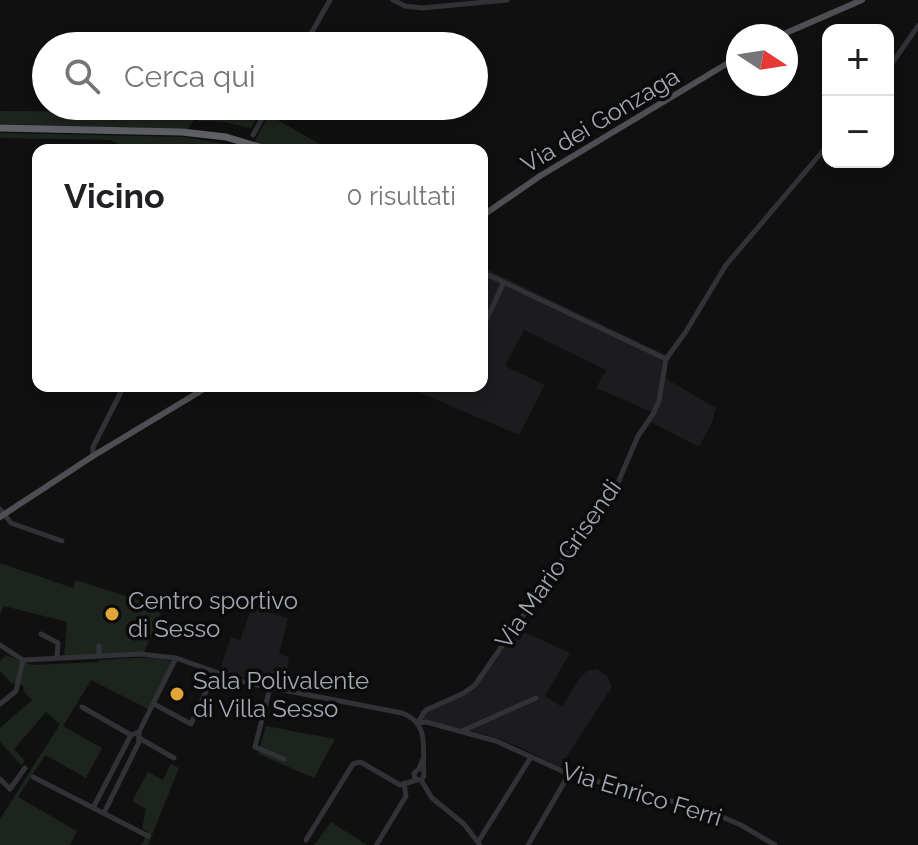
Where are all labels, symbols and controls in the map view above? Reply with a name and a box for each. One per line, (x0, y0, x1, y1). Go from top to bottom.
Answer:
north arrow (726, 24, 798, 96)
map controls (822, 24, 894, 168)
button: + (822, 24, 894, 96)
search box (32, 32, 488, 120)
icon: search (60, 54, 104, 98)
text: Cerca qui (124, 59, 256, 94)
street label: Via dei Gonzaga (516, 61, 684, 179)
button: − (822, 96, 894, 168)
text: Vicino (64, 176, 165, 216)
text: 0 risultati (346, 181, 456, 211)
street label: Via Mario Grisendi (489, 474, 627, 654)
place label: Centro sportivo di Sesso (128, 586, 298, 643)
marker: Centro sportivo di Sesso (103, 605, 121, 623)
place label: Sala Polivalente di Villa Sesso (193, 666, 369, 723)
marker: Sala Polivalente di Villa Sesso (168, 685, 186, 703)
street label: Via Enrico Ferri (558, 756, 726, 832)

